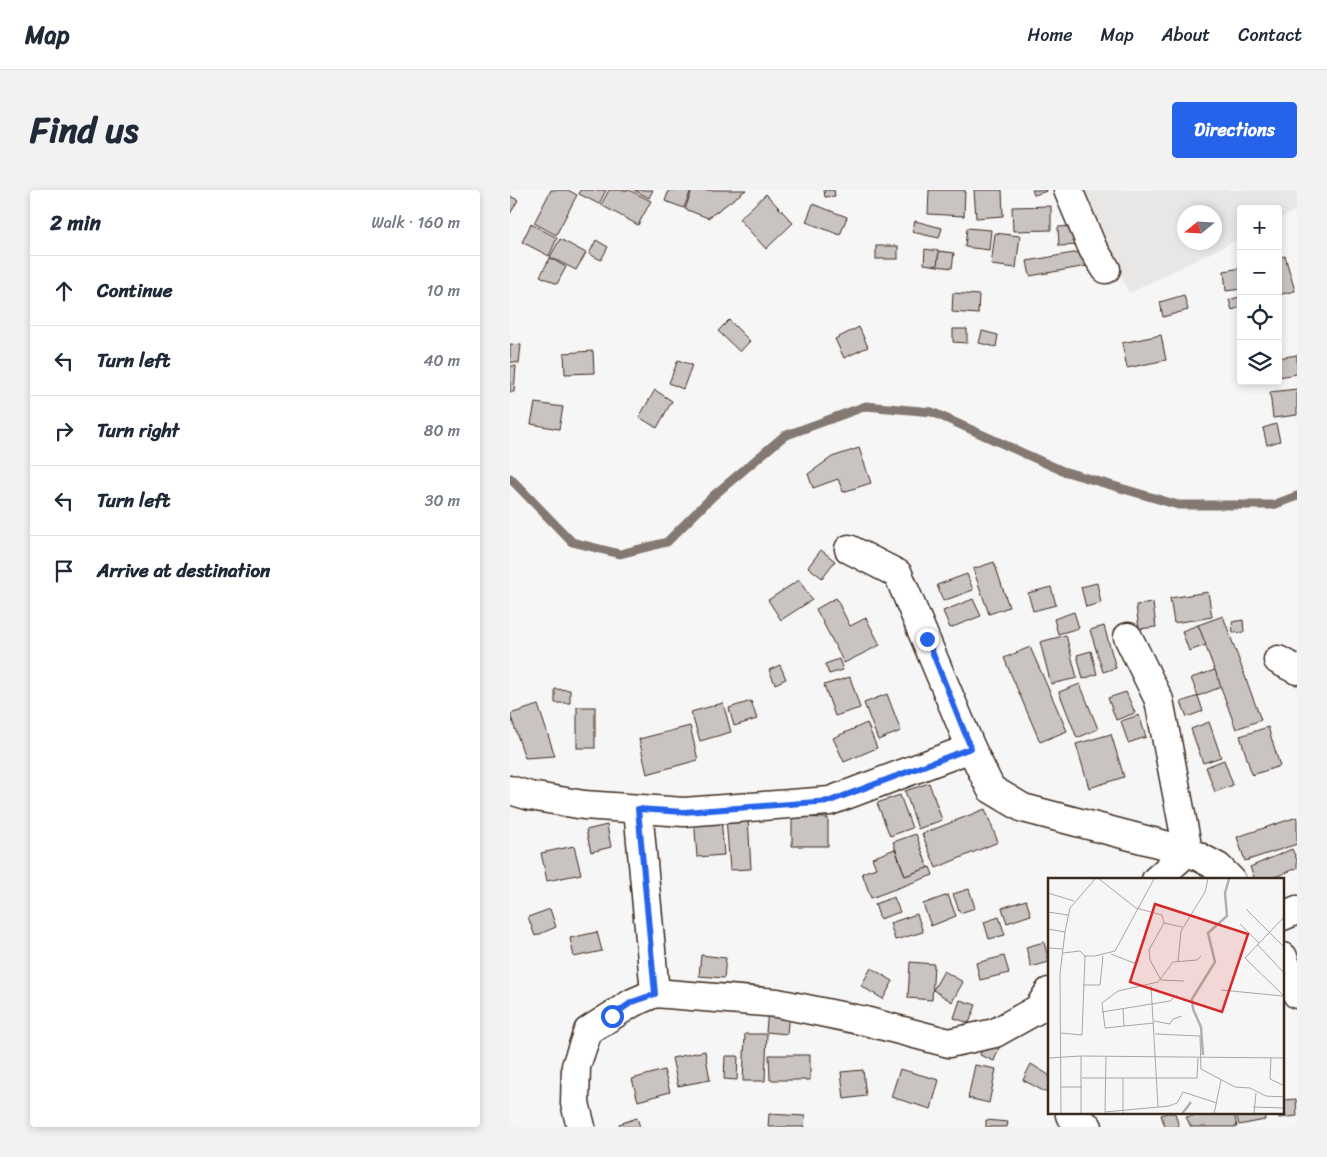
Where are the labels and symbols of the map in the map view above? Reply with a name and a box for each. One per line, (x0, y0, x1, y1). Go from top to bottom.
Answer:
north arrow (1177, 205, 1222, 250)
route end (916, 628, 939, 651)
inset map (1048, 878, 1284, 1114)
route start (601, 1005, 624, 1028)

